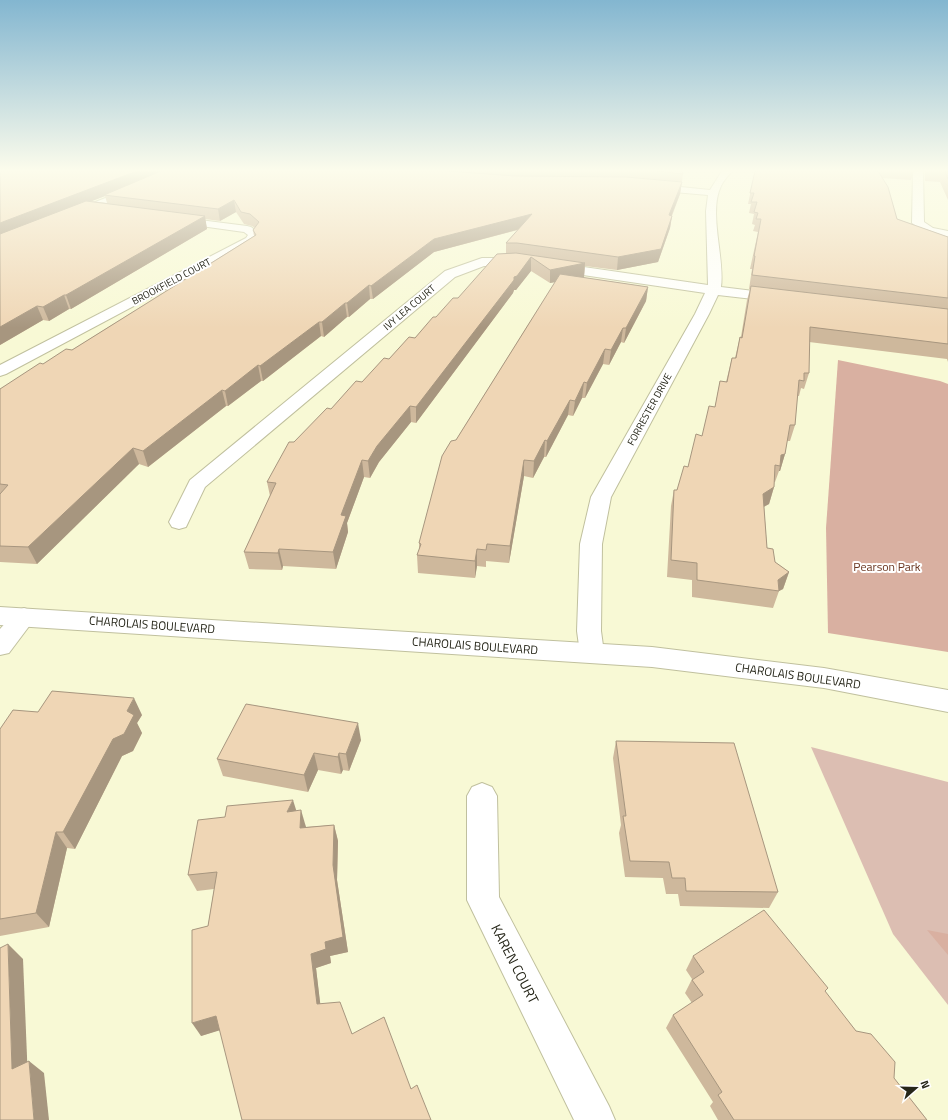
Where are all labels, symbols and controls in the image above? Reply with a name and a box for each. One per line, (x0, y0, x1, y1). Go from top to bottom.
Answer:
street label: BROOKFIELD COURT (129, 254, 214, 309)
street label: IVY LEA COURT (380, 281, 439, 334)
street label: FORRESTER DRIVE (623, 370, 676, 448)
park label: Pearson Park (853, 557, 921, 576)
street label: CHAROLAIS BOULEVARD (88, 611, 216, 638)
street label: CHAROLAIS BOULEVARD (411, 632, 539, 659)
street label: CHAROLAIS BOULEVARD (734, 657, 862, 694)
street label: KAREN COURT (486, 920, 545, 1008)
north arrow (896, 1068, 936, 1108)
text: N (917, 1078, 934, 1091)

